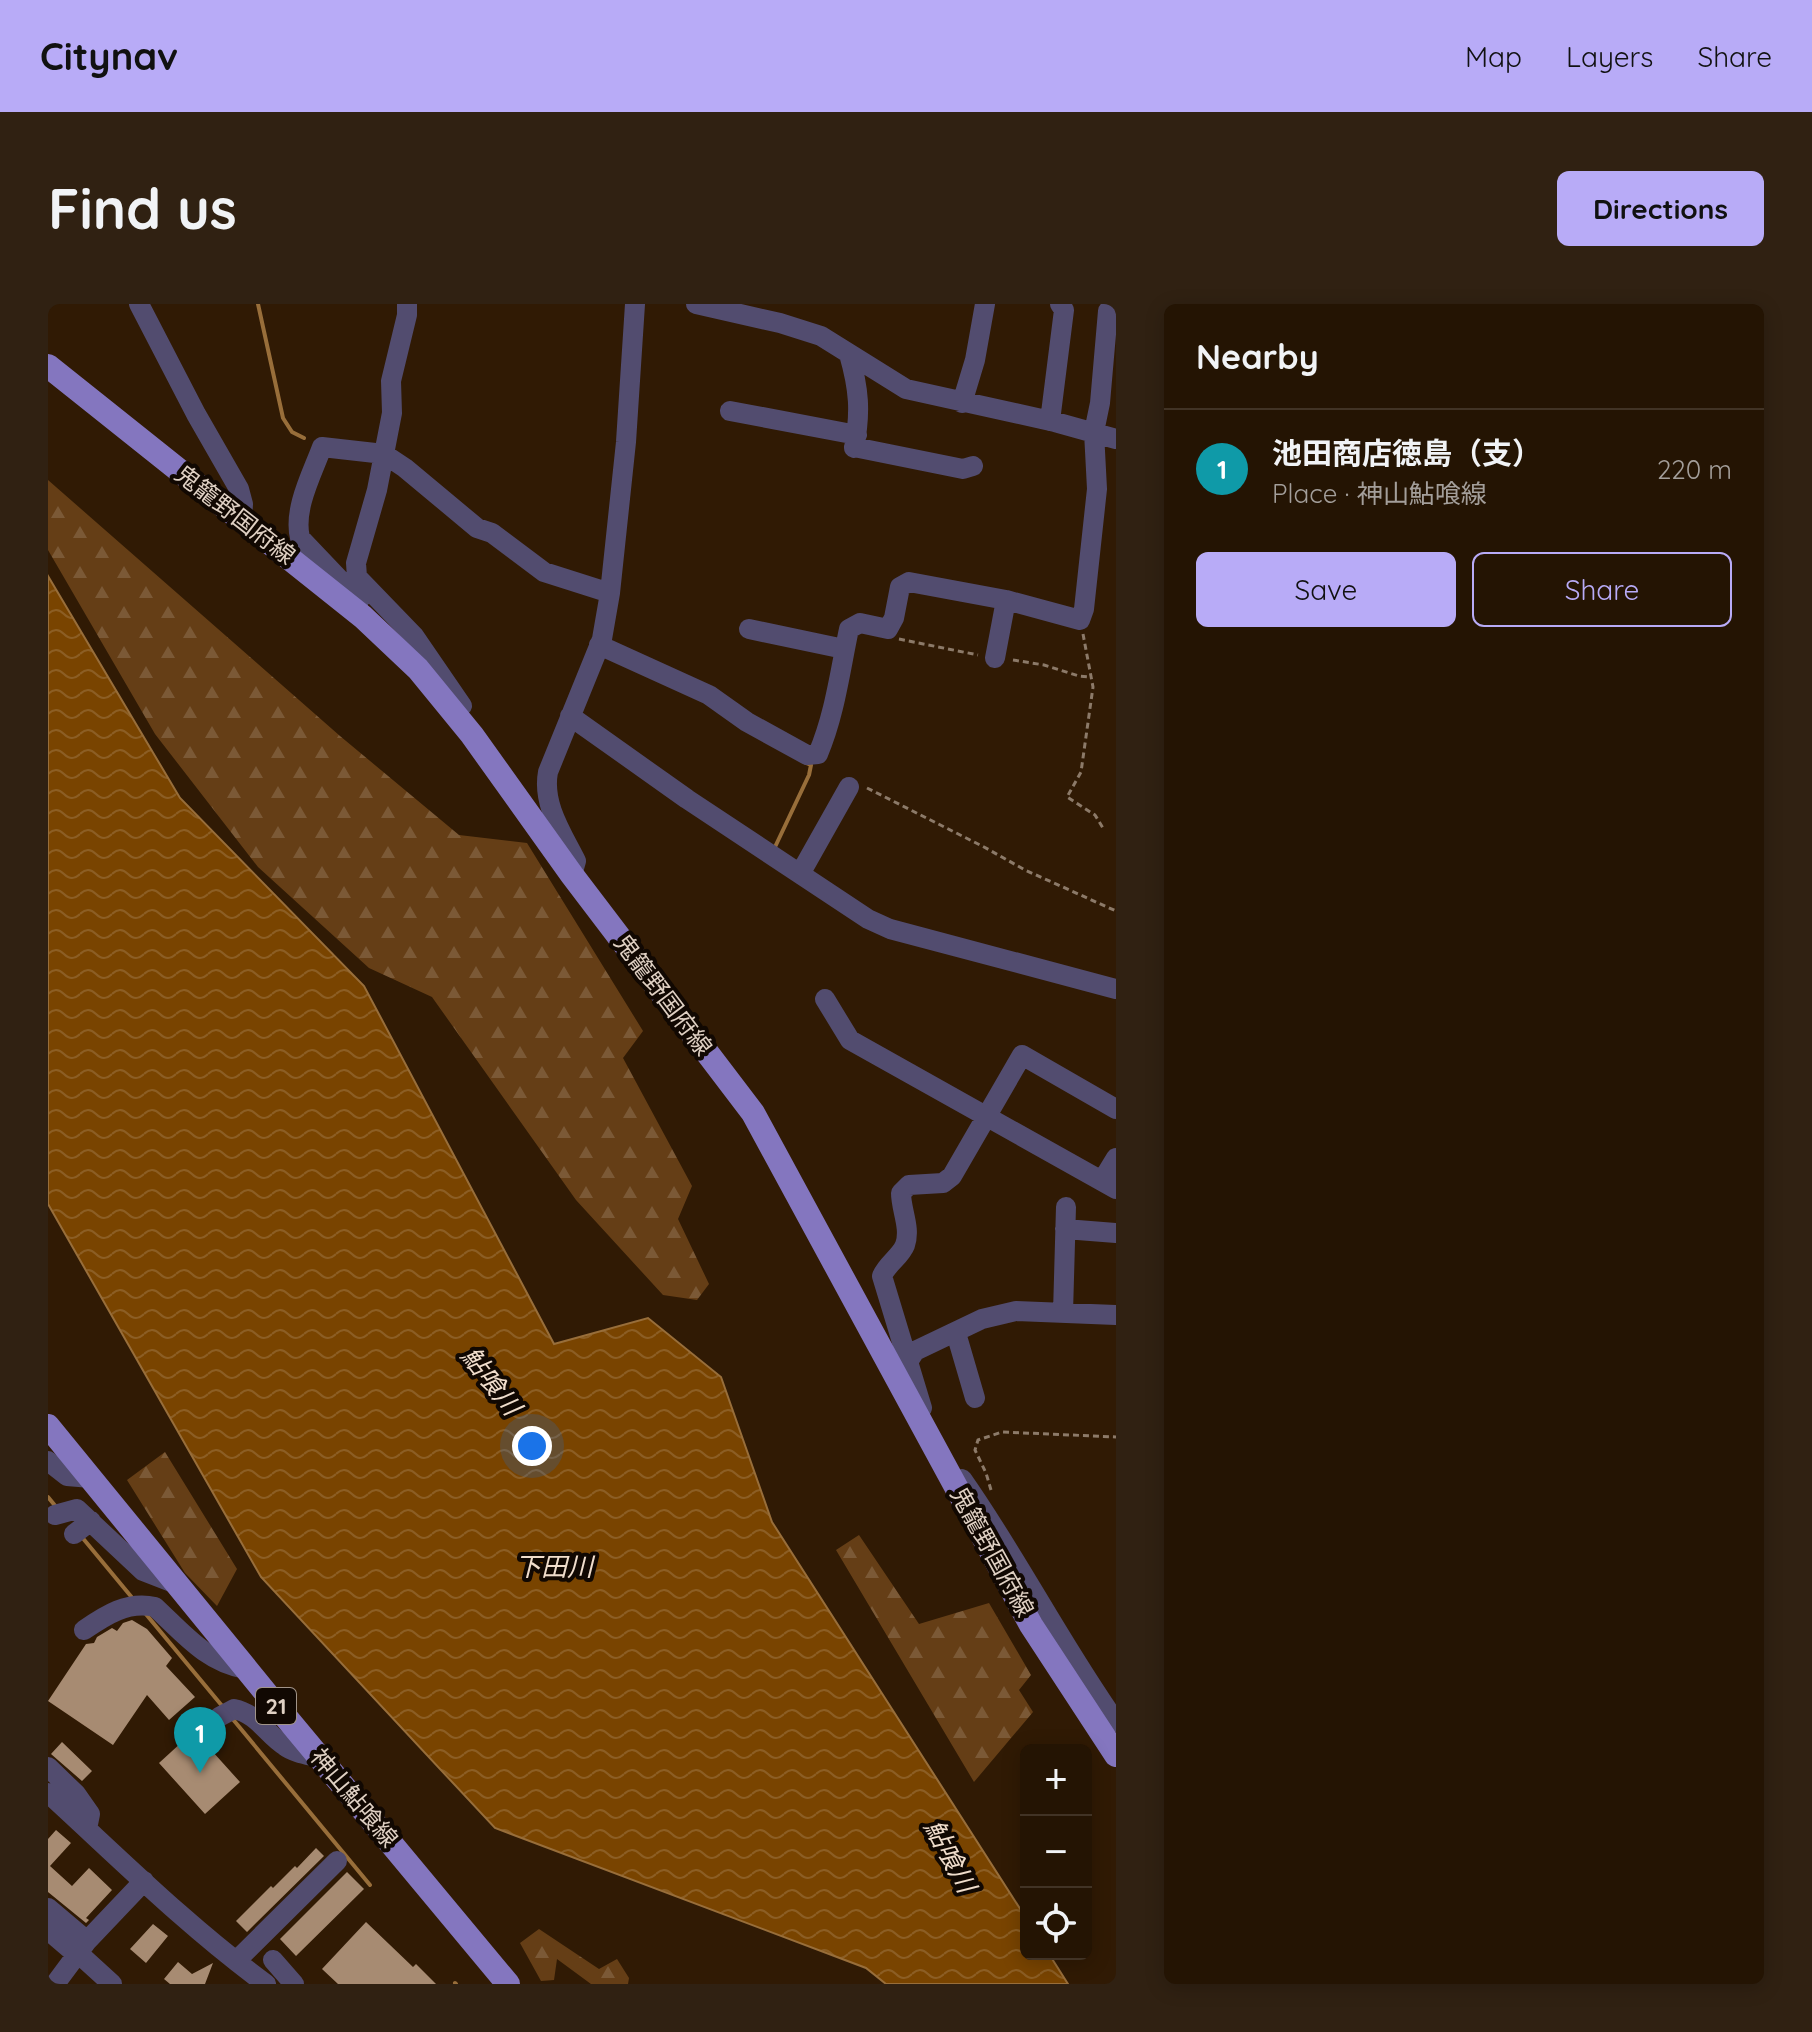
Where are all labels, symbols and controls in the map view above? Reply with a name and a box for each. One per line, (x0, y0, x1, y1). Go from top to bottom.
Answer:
text: Citynav (40, 32, 178, 80)
text: Map (1465, 39, 1522, 74)
text: Layers (1566, 39, 1653, 74)
text: Share (1697, 39, 1772, 74)
button: Directions (1557, 171, 1764, 246)
text: Find us (48, 173, 237, 243)
text: Nearby (1196, 335, 1319, 378)
text: 池田商店徳島（支） (1272, 434, 1542, 472)
text: 1 (1217, 453, 1227, 486)
text: 220 m (1657, 453, 1732, 486)
street label: 鬼籠野国府線 (170, 458, 302, 570)
text: Place · 神山鮎喰線 (1272, 477, 1487, 510)
button: Save (1196, 552, 1456, 627)
button: Share (1472, 552, 1732, 627)
street label: 鬼籠野国府線 (608, 928, 719, 1061)
water label: 鮎喰川 (454, 1340, 530, 1424)
your location (512, 1426, 552, 1466)
street label: 鬼籠野国府線 (945, 1481, 1041, 1622)
water label: 下田川 (515, 1550, 596, 1583)
road number: 21 (256, 1688, 296, 1724)
pin: 1 (174, 1707, 226, 1773)
street label: 神山鮎喰線 (305, 1742, 405, 1853)
map controls (1020, 1744, 1092, 1960)
button: + (1020, 1744, 1092, 1816)
water label: 鮎喰川 (918, 1814, 985, 1901)
button: − (1020, 1816, 1092, 1888)
button: locate (1020, 1888, 1092, 1960)

